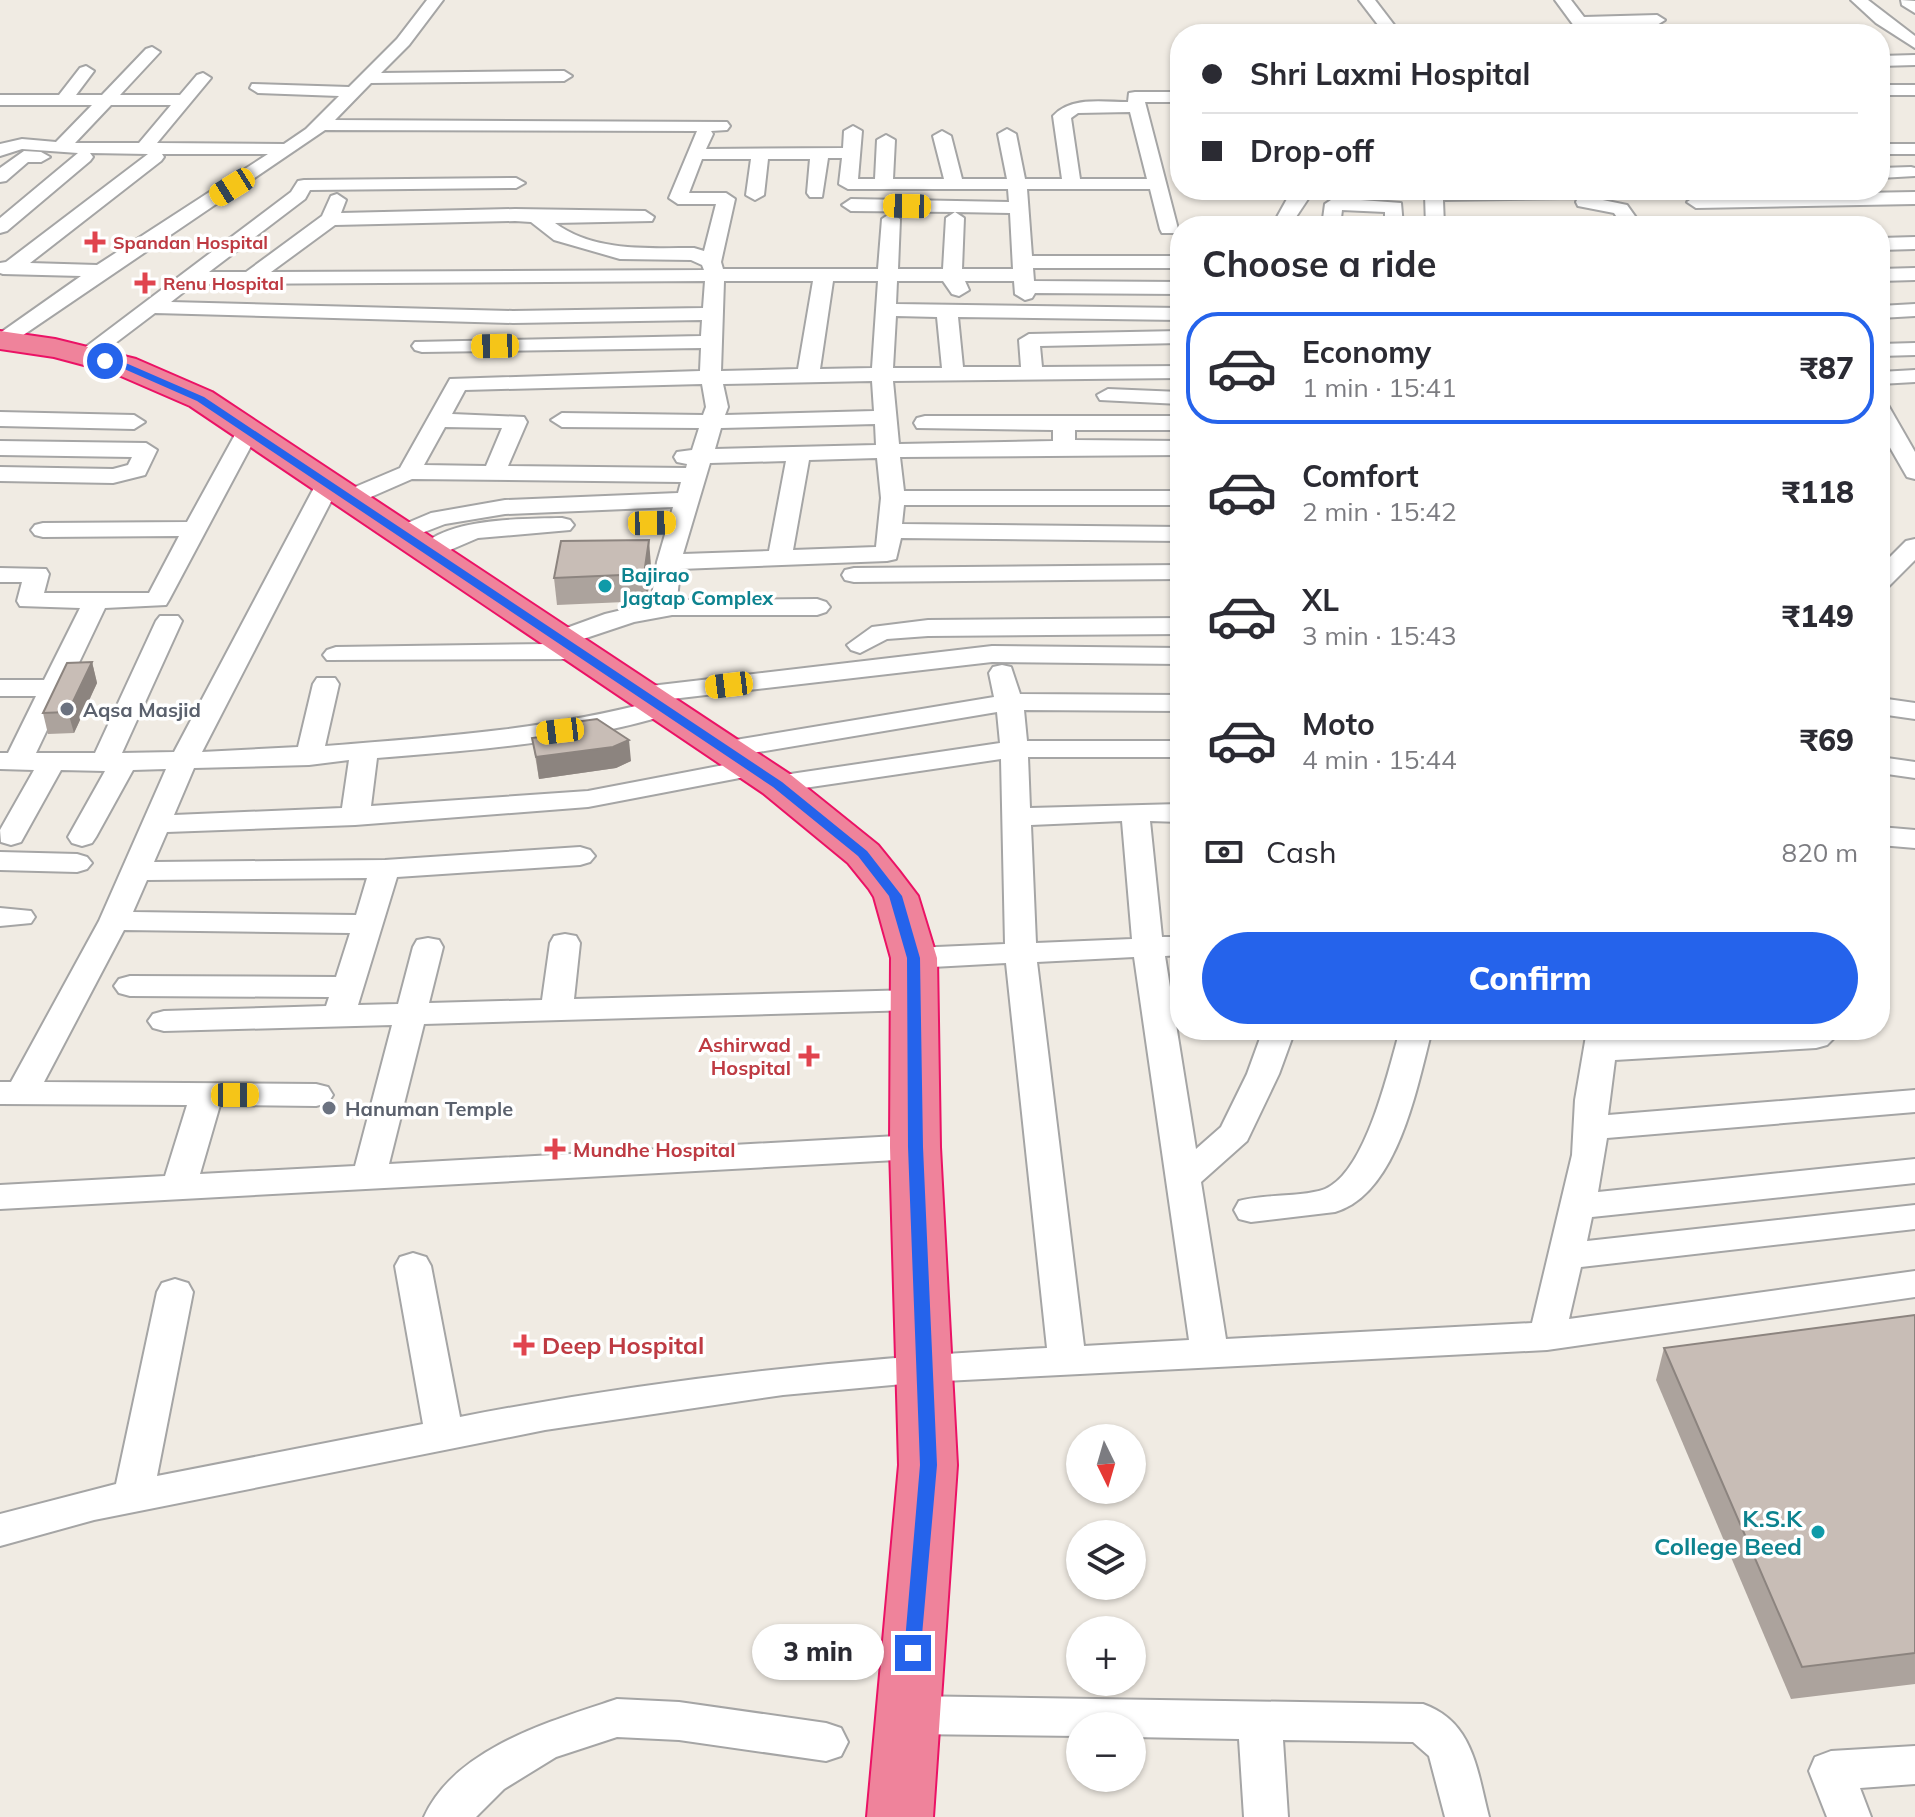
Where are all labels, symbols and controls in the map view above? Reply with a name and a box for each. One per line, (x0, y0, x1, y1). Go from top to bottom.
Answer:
text: Shri Laxmi Hospital (1250, 55, 1530, 93)
text: Drop-off (1250, 132, 1374, 170)
car (205, 164, 259, 210)
car (883, 194, 931, 218)
marker: Spandan Hospital (84, 231, 106, 253)
place label: Spandan Hospital (113, 231, 268, 254)
text: Choose a ride (1202, 241, 1436, 286)
marker: Renu Hospital (134, 272, 156, 294)
place label: Renu Hospital (163, 272, 284, 295)
icon: car (1206, 332, 1278, 404)
text: Economy (1302, 333, 1431, 371)
car (471, 334, 519, 358)
route start (87, 343, 123, 379)
text: ₹87 (1800, 349, 1854, 387)
text: 1 min · 15:41 (1302, 371, 1457, 404)
icon: car (1206, 456, 1278, 528)
text: Comfort (1302, 457, 1419, 495)
text: ₹118 (1782, 473, 1854, 511)
text: 2 min · 15:42 (1302, 495, 1457, 528)
car (628, 511, 676, 535)
place label: Bajirao Jagtap Complex (621, 562, 774, 610)
marker: Bajirao Jagtap Complex (596, 577, 614, 595)
icon: car (1206, 580, 1278, 652)
text: XL (1302, 581, 1339, 619)
text: ₹149 (1782, 597, 1854, 635)
text: 3 min · 15:43 (1302, 619, 1457, 652)
car (704, 670, 754, 700)
place label: Aqsa Masjid (83, 697, 201, 722)
marker: Aqsa Masjid (58, 700, 76, 718)
icon: car (1206, 704, 1278, 776)
text: Moto (1302, 705, 1375, 743)
car (535, 716, 585, 746)
text: ₹69 (1800, 721, 1854, 759)
text: 4 min · 15:44 (1302, 743, 1457, 776)
icon: cash (1202, 830, 1246, 874)
text: Cash (1266, 833, 1337, 871)
text: 820 m (1782, 836, 1858, 869)
button: Confirm (1202, 932, 1858, 1024)
place label: Ashirwad Hospital (698, 1032, 791, 1080)
marker: Ashirwad Hospital (798, 1045, 820, 1067)
car (211, 1083, 259, 1107)
place label: Hanuman Temple (345, 1096, 513, 1121)
marker: Hanuman Temple (320, 1099, 338, 1117)
place label: Mundhe Hospital (573, 1137, 735, 1162)
marker: Mundhe Hospital (544, 1138, 566, 1160)
place label: Deep Hospital (542, 1330, 704, 1360)
marker: Deep Hospital (513, 1334, 535, 1356)
north arrow (1066, 1424, 1146, 1504)
map controls (1066, 1424, 1146, 1792)
place label: K.S.K College Beed (1654, 1503, 1803, 1561)
button: layers (1066, 1520, 1146, 1600)
marker: K.S.K College Beed (1809, 1523, 1827, 1541)
button: + (1066, 1616, 1146, 1696)
callout: 3 min (753, 1625, 885, 1681)
text: 3 min (783, 1635, 853, 1668)
route end (895, 1635, 931, 1671)
button: − (1066, 1712, 1146, 1792)

